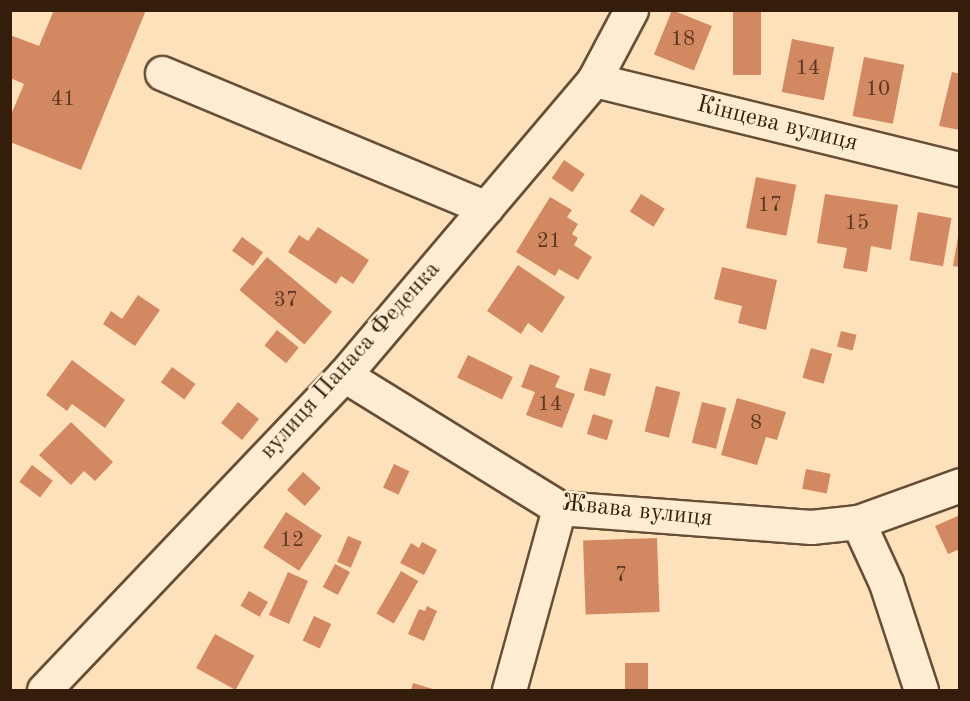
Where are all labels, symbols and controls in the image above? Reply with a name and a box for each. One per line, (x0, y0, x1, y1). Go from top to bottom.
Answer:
house number: 18 (671, 27, 695, 53)
house number: 14 (796, 56, 820, 82)
house number: 10 (866, 77, 890, 103)
house number: 41 (51, 87, 75, 113)
street label: Кінцева вулиця (694, 91, 860, 159)
house number: 17 (758, 193, 782, 219)
house number: 15 (845, 211, 869, 237)
house number: 21 (537, 229, 561, 255)
street label: вулиця Панаса Феденка (255, 256, 447, 466)
house number: 37 (274, 288, 298, 314)
house number: 14 (538, 392, 562, 418)
house number: 8 (750, 411, 762, 437)
street label: Жвава вулиця (560, 490, 714, 534)
house number: 12 (280, 528, 304, 554)
house number: 7 (615, 563, 627, 589)

